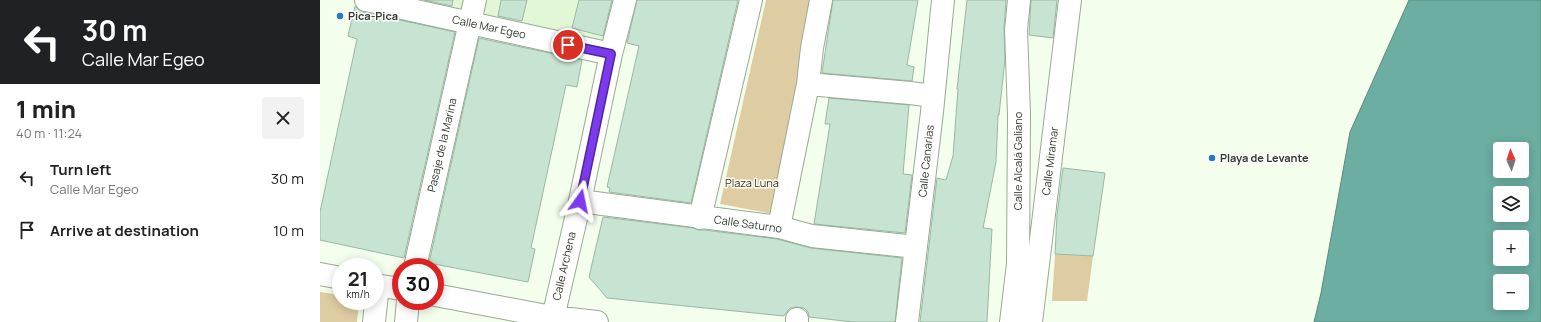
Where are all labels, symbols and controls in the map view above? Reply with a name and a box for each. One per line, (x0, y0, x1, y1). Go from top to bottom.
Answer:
place label: Pica-Pica (348, 8, 398, 23)
text: 30 m (82, 11, 147, 49)
marker: Pica-Pica (335, 11, 345, 21)
street label: Calle Mar Egeo (451, 11, 528, 42)
icon: left (16, 16, 68, 68)
pin (551, 28, 585, 62)
icon: arrive (557, 34, 579, 56)
text: Calle Mar Egeo (82, 47, 205, 71)
text: 1 min (16, 92, 76, 125)
street label: Pasaje de la Marina (423, 96, 460, 194)
button: close (262, 97, 304, 139)
street label: Calle Alcalá Galiano (1010, 111, 1025, 210)
text: 40 m · 11:24 (16, 124, 82, 142)
street label: Calle Canarias (914, 124, 937, 198)
street label: Calle Miramar (1038, 126, 1061, 196)
north arrow (1493, 142, 1529, 178)
map controls (1493, 142, 1529, 310)
place label: Playa de Levante (1220, 150, 1309, 165)
marker: Playa de Levante (1207, 153, 1217, 163)
text: Turn left (50, 159, 112, 180)
icon: left (16, 167, 38, 189)
text: 30 m (271, 168, 304, 189)
park label: Plaza Luna (725, 175, 779, 190)
text: Calle Mar Egeo (50, 180, 139, 198)
position arrow (559, 180, 601, 222)
button: layers (1493, 186, 1529, 222)
street label: Calle Saturno (713, 211, 784, 236)
icon: arrive (16, 219, 38, 241)
text: Arrive at destination (50, 220, 199, 241)
text: 10 m (273, 220, 304, 241)
street label: Calle Archena (548, 230, 579, 302)
button: + (1493, 230, 1529, 266)
speed limit sign: 30 (392, 258, 444, 310)
text: 21 (348, 265, 368, 292)
button: − (1493, 274, 1529, 310)
text: km/h (346, 287, 370, 301)

